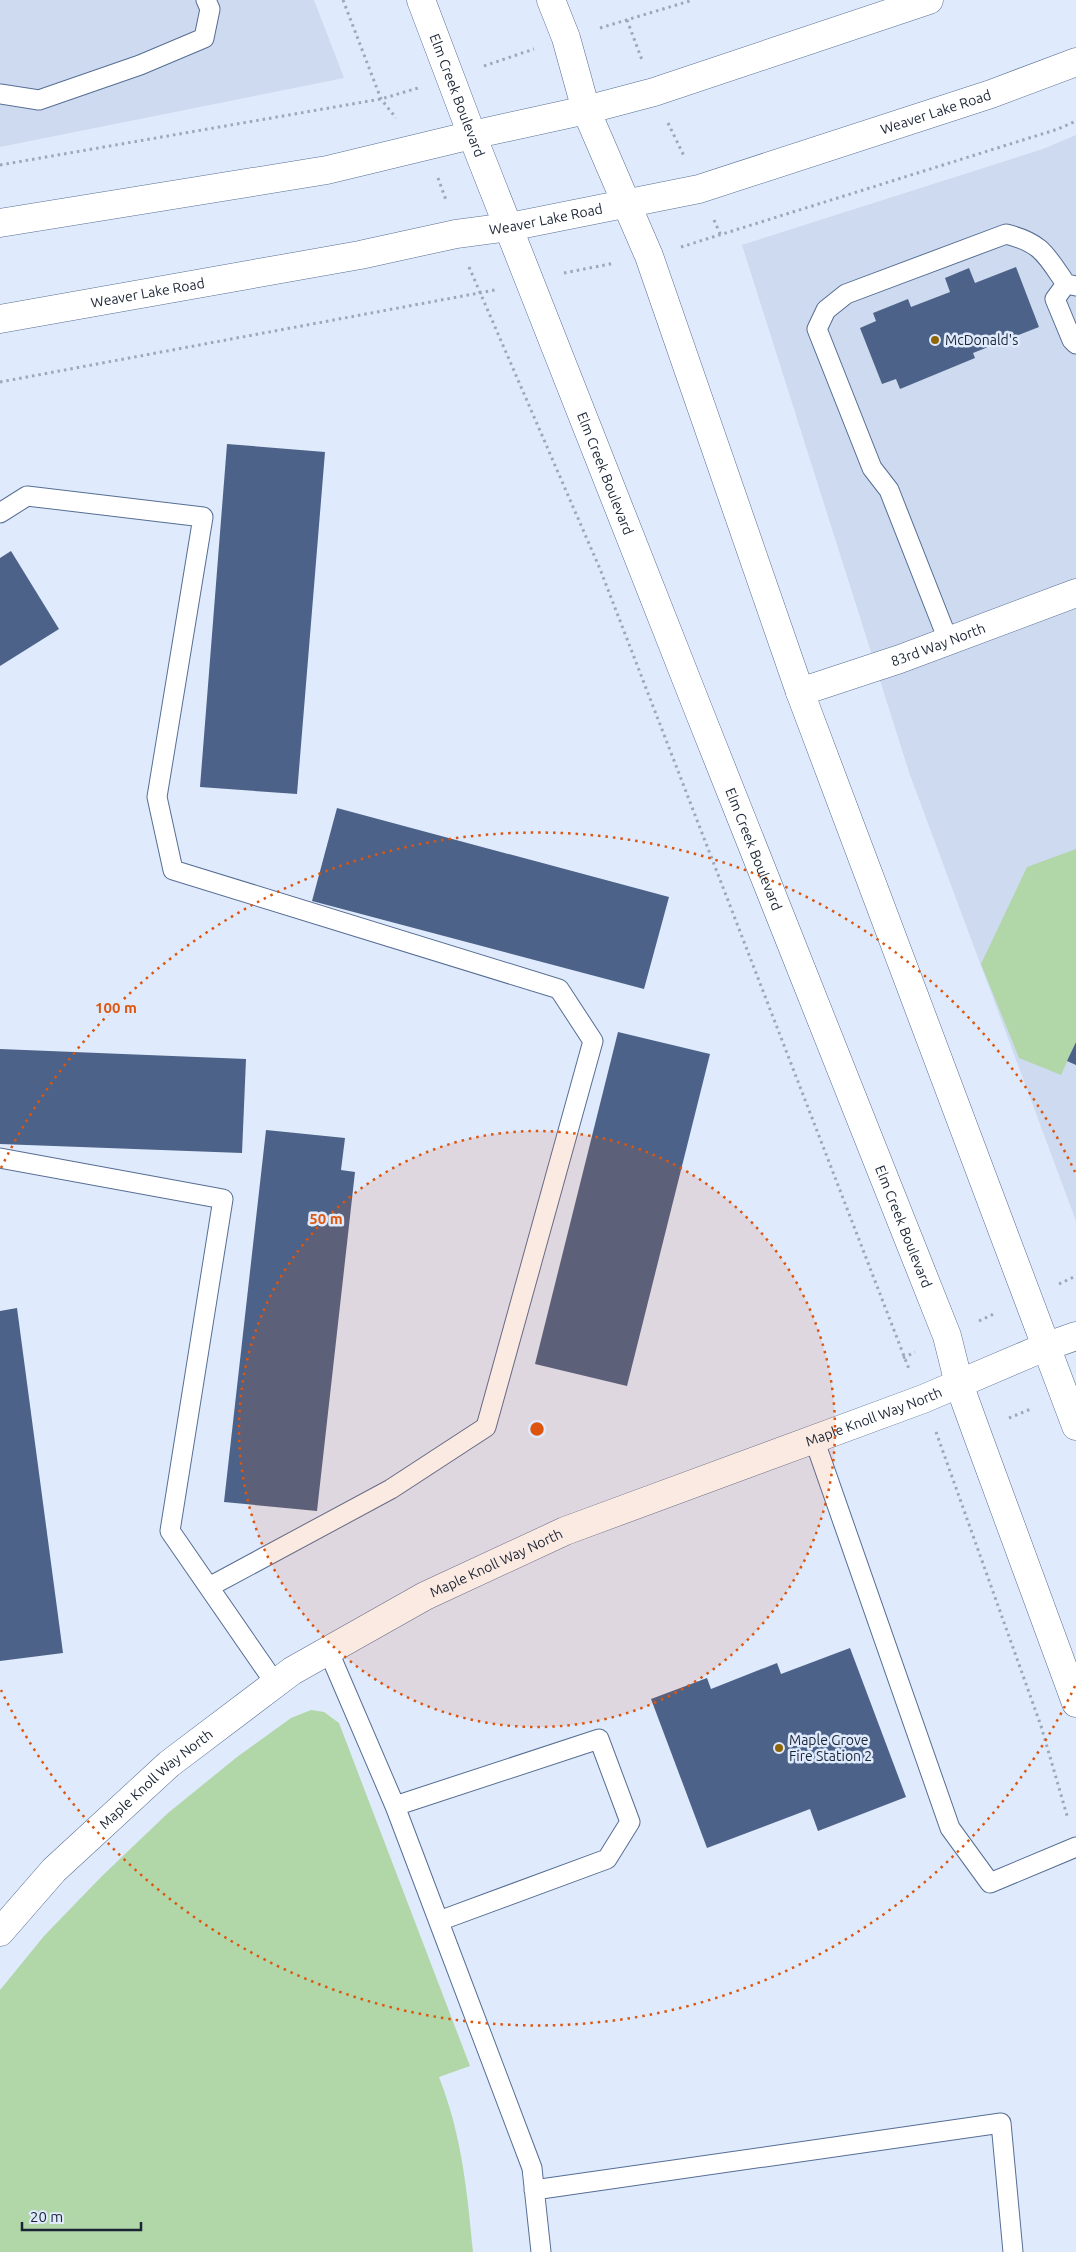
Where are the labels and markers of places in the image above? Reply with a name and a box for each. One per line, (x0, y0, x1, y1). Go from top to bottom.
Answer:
place label: McDonald's (945, 332, 1018, 348)
marker: McDonald's (929, 334, 941, 346)
centre of rings (528, 1420, 546, 1438)
place label: Maple Grove Fire Station 2 (789, 1732, 872, 1764)
marker: Maple Grove Fire Station 2 (773, 1742, 785, 1754)

